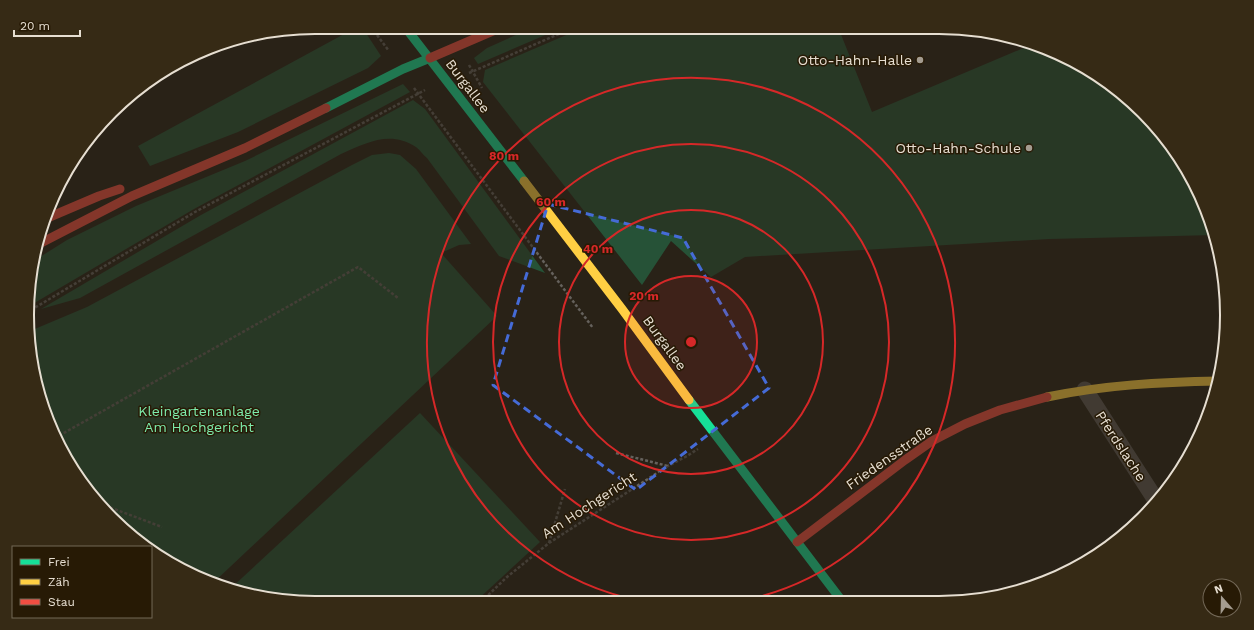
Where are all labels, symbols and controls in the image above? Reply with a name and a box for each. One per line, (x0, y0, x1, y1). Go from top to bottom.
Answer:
scale bar (14, 12, 80, 38)
text: 20 m (20, 19, 50, 33)
place label: Otto-Hahn-Halle (798, 52, 912, 68)
marker: Otto-Hahn-Halle (915, 55, 925, 65)
street label: Burgallee (443, 56, 493, 116)
place label: Otto-Hahn-Schule (895, 140, 1021, 156)
marker: Otto-Hahn-Schule (1024, 143, 1034, 153)
text: 80 m (489, 149, 519, 163)
text: 60 m (536, 195, 566, 209)
text: 40 m (583, 242, 613, 256)
text: 20 m (629, 289, 659, 303)
street label: Burgallee (640, 313, 690, 373)
centre of rings (684, 335, 698, 349)
park label: Kleingartenanlage Am Hochgericht (138, 403, 260, 435)
street label: Pferdslache (1092, 408, 1150, 484)
street label: Friedensstraße (843, 421, 935, 493)
street label: Am Hochgericht (539, 468, 639, 542)
legend (12, 546, 152, 618)
text: Frei (48, 555, 70, 569)
text: Zäh (48, 575, 70, 589)
north arrow (1202, 578, 1242, 618)
text: N (1213, 582, 1225, 597)
text: Stau (48, 595, 75, 609)

